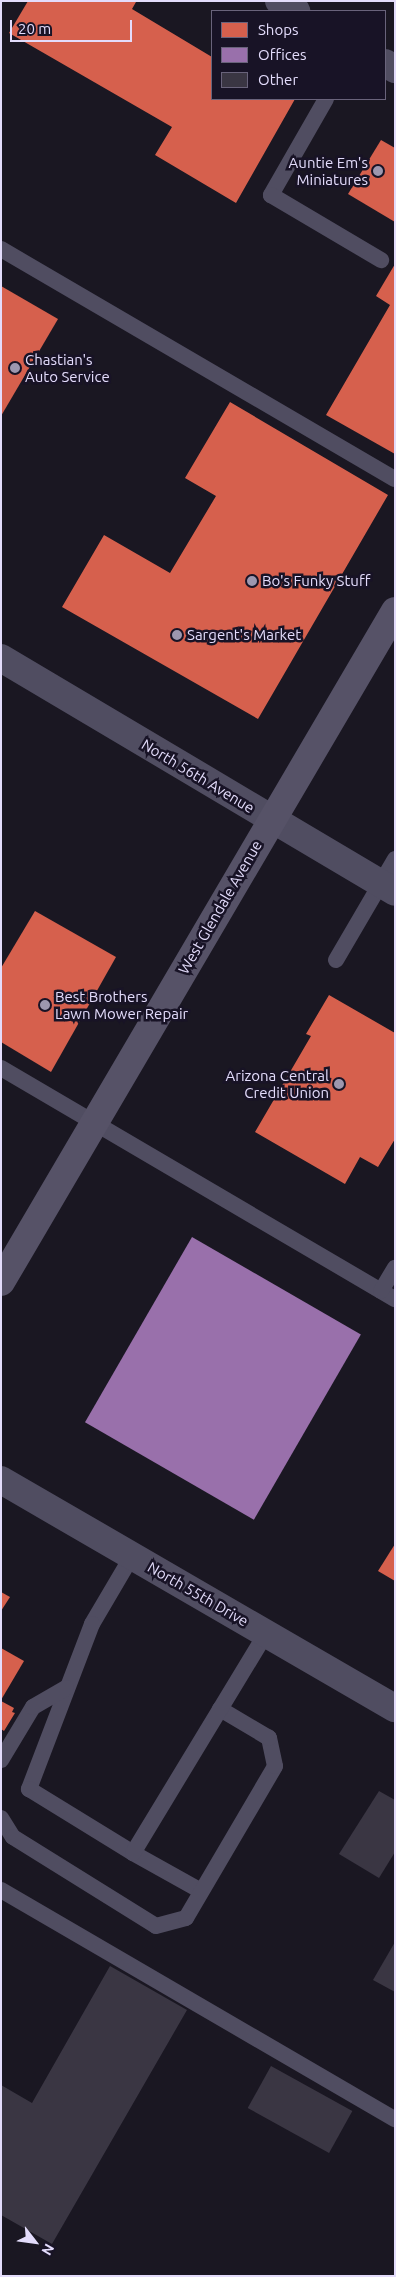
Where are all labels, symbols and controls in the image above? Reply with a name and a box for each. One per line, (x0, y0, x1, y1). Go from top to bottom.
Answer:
scale bar (12, 10, 135, 42)
legend (211, 10, 386, 100)
text: 20 m (18, 20, 51, 37)
text: Shops (258, 21, 299, 38)
text: Offices (258, 46, 306, 63)
text: Other (258, 71, 298, 88)
place label: Auntie Em's Miniatures (289, 153, 368, 188)
marker: Auntie Em's Miniatures (372, 165, 384, 177)
place label: Chastian's Auto Service (25, 350, 110, 385)
marker: Chastian's Auto Service (9, 362, 21, 374)
place label: Bo's Funky Stuff (262, 572, 370, 590)
marker: Bo's Funky Stuff (246, 575, 258, 587)
place label: Sargent's Market (187, 626, 301, 644)
marker: Sargent's Market (171, 629, 183, 641)
street label: North 56th Avenue (138, 735, 258, 817)
street label: West Glendale Avenue (174, 837, 266, 977)
place label: Best Brothers Lawn Mower Repair (55, 987, 188, 1022)
marker: Best Brothers Lawn Mower Repair (39, 999, 51, 1011)
place label: Arizona Central Credit Union (225, 1066, 329, 1101)
marker: Arizona Central Credit Union (333, 1078, 345, 1090)
street label: North 55th Drive (144, 1558, 252, 1630)
north arrow (10, 2217, 60, 2267)
text: N (38, 2241, 58, 2258)

